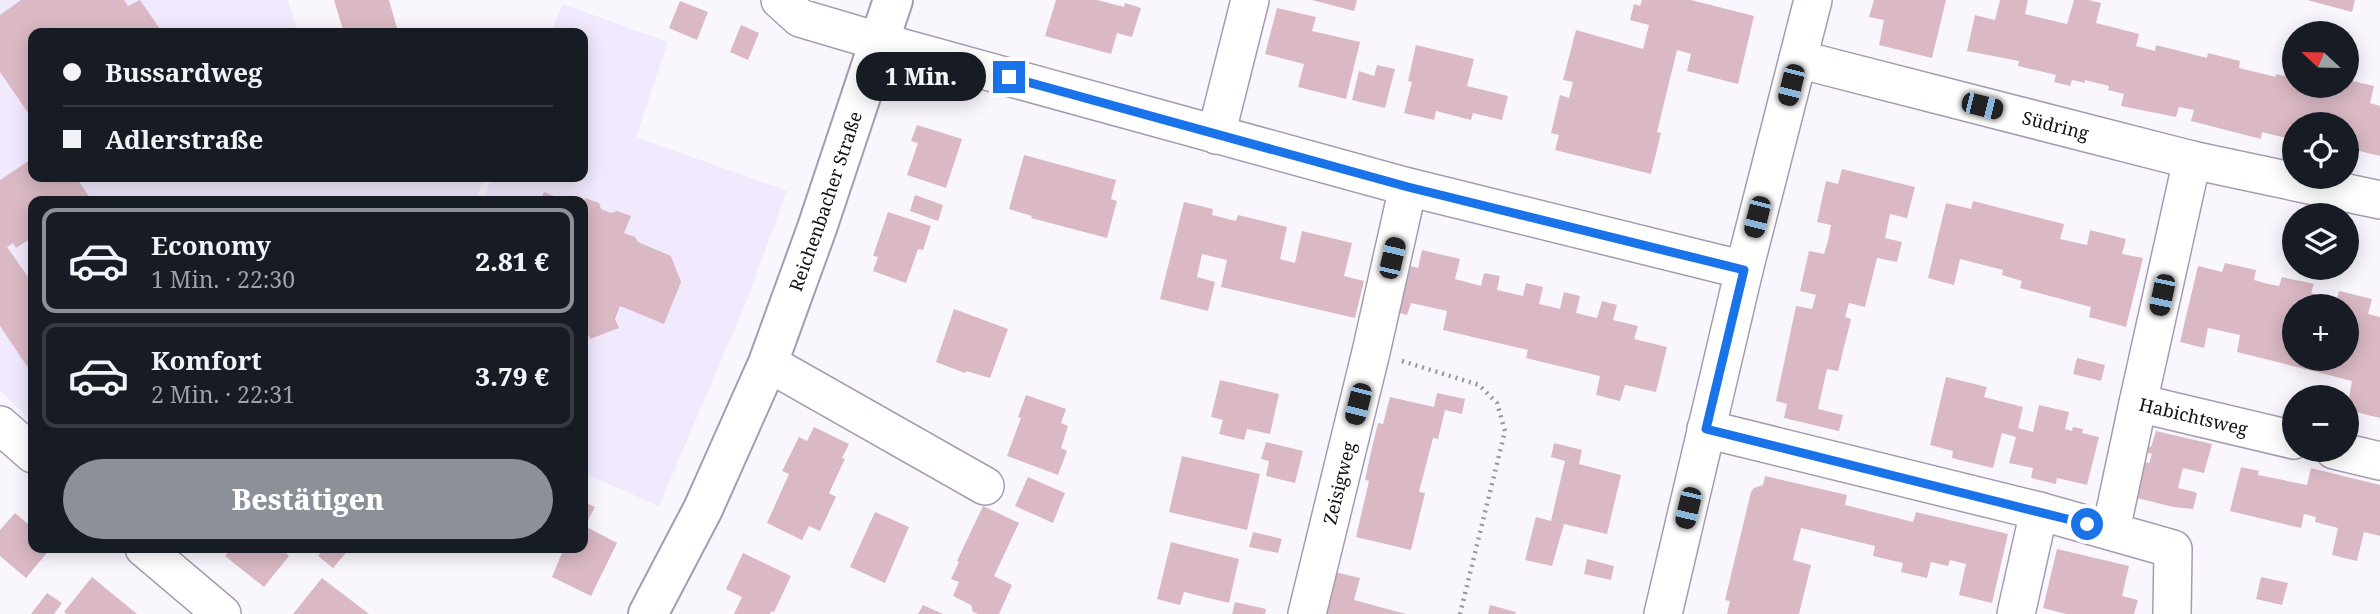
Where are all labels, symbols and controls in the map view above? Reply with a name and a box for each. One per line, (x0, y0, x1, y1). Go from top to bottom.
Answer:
north arrow (2282, 21, 2359, 98)
map controls (2282, 21, 2359, 462)
callout: 1 Min. (855, 52, 984, 102)
text: Bussardweg (105, 54, 263, 90)
text: 1 Min. (885, 60, 957, 92)
route end (993, 61, 1025, 93)
car (1776, 62, 1807, 108)
car (1960, 91, 2005, 121)
street label: Südring (2020, 105, 2092, 145)
street label: Reichenbacher Straße (783, 108, 867, 294)
button: locate (2282, 112, 2359, 189)
text: Adlerstraße (105, 121, 264, 157)
car (1742, 194, 1773, 240)
button: layers (2282, 203, 2359, 280)
text: Economy (151, 227, 271, 263)
icon: car (67, 229, 130, 292)
car (1378, 235, 1407, 281)
text: 2.81 € (475, 243, 549, 279)
text: 1 Min. · 22:30 (151, 263, 295, 295)
car (2148, 272, 2177, 318)
button: + (2282, 294, 2359, 371)
text: Komfort (151, 342, 262, 378)
icon: car (67, 344, 130, 407)
text: 3.79 € (475, 358, 549, 394)
text: 2 Min. · 22:31 (151, 378, 295, 410)
car (1343, 381, 1374, 427)
button: − (2282, 385, 2359, 462)
street label: Habichtsweg (2137, 392, 2251, 441)
street label: Zeisigweg (1317, 439, 1361, 527)
button: Bestätigen (63, 459, 553, 539)
car (1674, 485, 1703, 531)
route start (2071, 508, 2103, 540)

